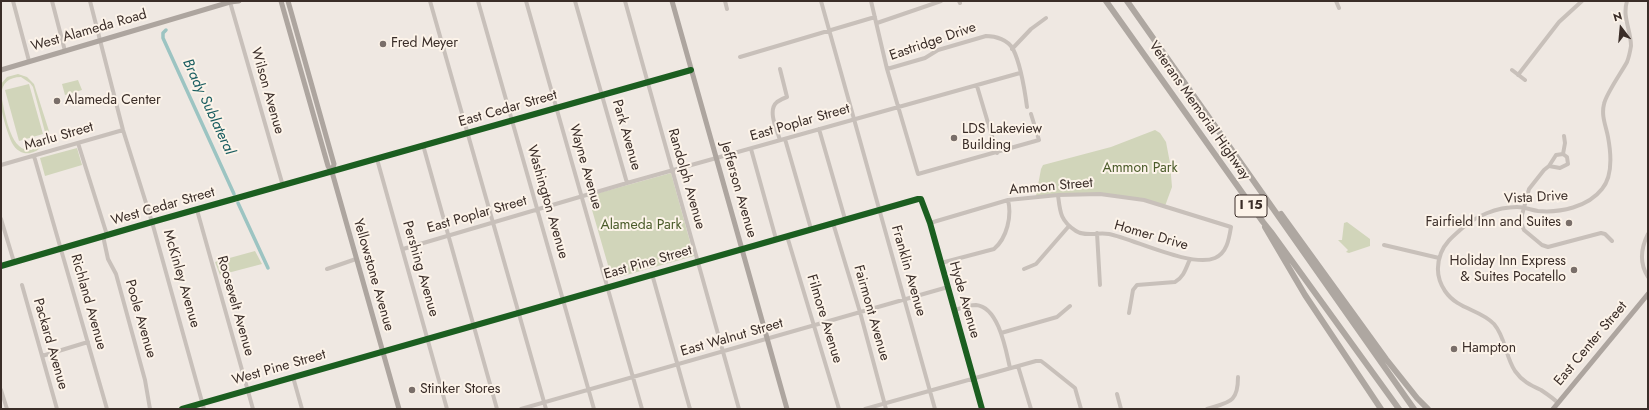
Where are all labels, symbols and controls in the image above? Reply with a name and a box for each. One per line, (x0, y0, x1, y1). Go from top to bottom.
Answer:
street label: West Alameda Road (29, 6, 149, 56)
north arrow (1601, 8, 1641, 48)
text: N (1611, 8, 1624, 25)
street label: Eastridge Drive (888, 19, 978, 65)
place label: Fred Meyer (391, 36, 458, 52)
street label: Veterans Memorial Highway (1145, 38, 1253, 184)
marker: Fred Meyer (378, 39, 388, 49)
street label: Wilson Avenue (247, 46, 287, 136)
water label: Brady Sublateral (178, 56, 238, 158)
street label: East Cedar Street (457, 87, 559, 131)
place label: Alameda Center (65, 93, 161, 109)
marker: Alameda Center (52, 96, 62, 106)
street label: Park Avenue (608, 98, 644, 172)
street label: East Poplar Street (748, 101, 852, 145)
street label: Marlu Street (23, 119, 95, 155)
place label: LDS Lakeview Building (962, 122, 1042, 154)
street label: Wayne Avenue (565, 123, 605, 211)
street label: Randolph Avenue (664, 127, 708, 231)
marker: LDS Lakeview Building (949, 133, 959, 143)
street label: Jefferson Avenue (716, 140, 760, 240)
street label: Washington Avenue (523, 143, 571, 261)
park label: Ammon Park (1102, 161, 1178, 177)
street label: Ammon Street (1009, 175, 1093, 199)
street label: West Cedar Street (109, 184, 217, 230)
street label: Vista Drive (1504, 188, 1568, 208)
street label: East Poplar Street (425, 193, 529, 237)
road number: I 15 (1235, 195, 1267, 217)
place label: Fairfield Inn and Suites (1426, 215, 1561, 231)
street label: Yellowstone Avenue (349, 217, 397, 333)
street label: Homer Drive (1112, 217, 1190, 255)
park label: Alameda Park (600, 218, 682, 234)
marker: Fairfield Inn and Suites (1564, 218, 1574, 228)
street label: Pershing Avenue (398, 219, 442, 319)
street label: Franklin Avenue (887, 224, 929, 318)
street label: McKinley Avenue (159, 228, 203, 330)
street label: East Pine Street (602, 242, 694, 284)
street label: Richland Avenue (66, 252, 110, 352)
street label: Roosevelt Avenue (213, 254, 257, 358)
place label: Holiday Inn Express & Suites Pocatello (1450, 254, 1566, 286)
street label: Hyde Avenue (945, 260, 983, 340)
street label: Fairmont Avenue (849, 263, 893, 363)
marker: Holiday Inn Express & Suites Pocatello (1569, 265, 1579, 275)
street label: Filmore Avenue (803, 273, 845, 365)
street label: Poole Avenue (121, 278, 159, 360)
street label: Packard Avenue (29, 296, 71, 392)
street label: East Center Street (1551, 298, 1631, 390)
street label: East Walnut Street (679, 315, 785, 361)
place label: Hampton (1462, 341, 1516, 357)
marker: Hampton (1449, 344, 1459, 354)
street label: West Pine Street (230, 347, 328, 389)
place label: Stinker Stores (420, 382, 500, 398)
marker: Stinker Stores (407, 385, 417, 395)

